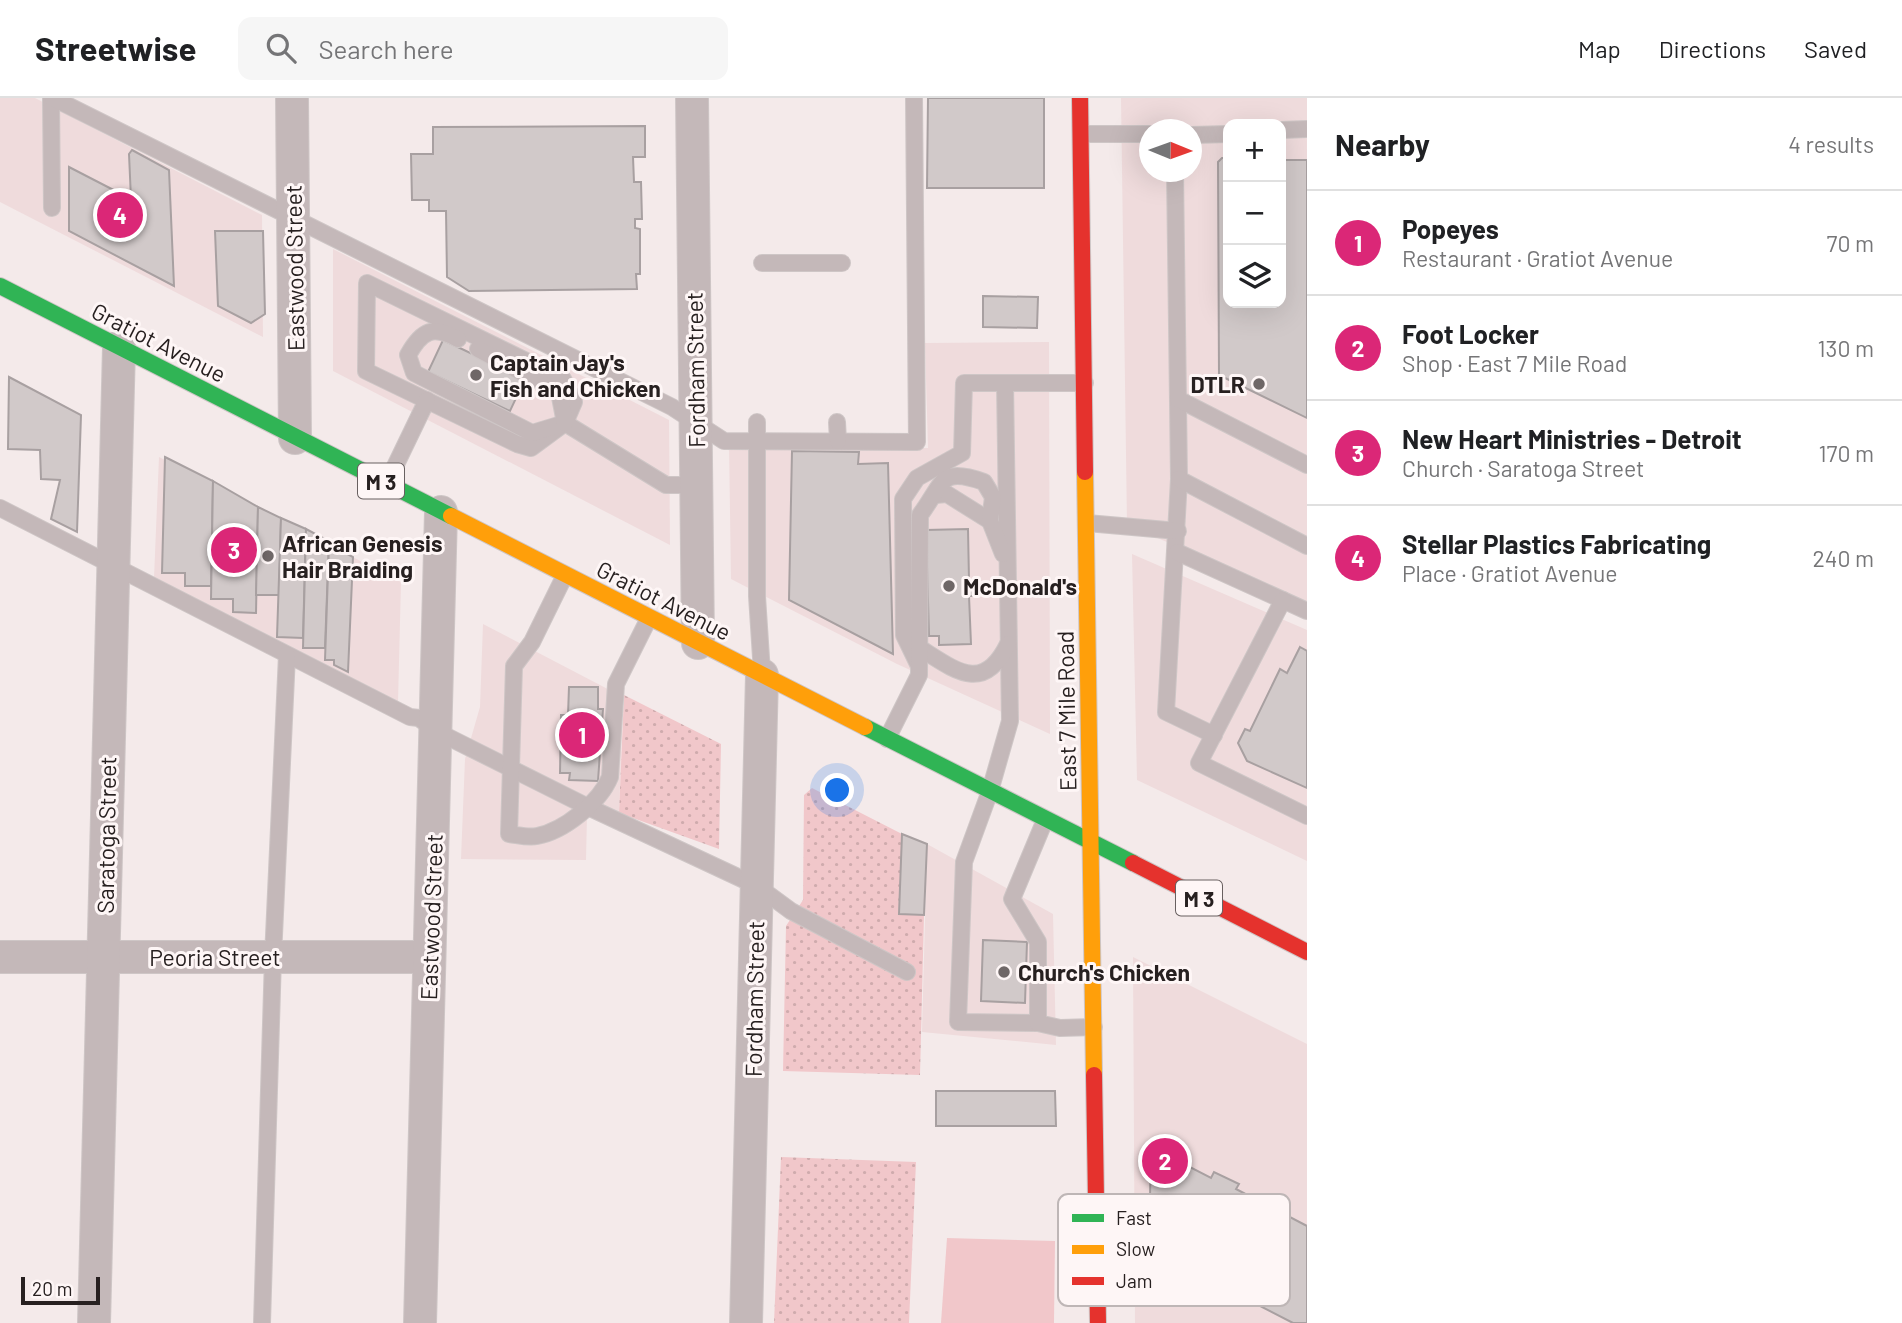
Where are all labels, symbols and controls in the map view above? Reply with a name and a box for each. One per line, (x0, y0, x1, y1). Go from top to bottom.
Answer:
search box (238, 17, 728, 80)
text: Streetwise (35, 28, 196, 68)
icon: search (262, 29, 300, 67)
text: Search here (318, 33, 454, 64)
text: Map (1578, 34, 1621, 63)
text: Directions (1659, 34, 1766, 63)
text: Saved (1804, 34, 1867, 63)
north arrow (1139, 119, 1202, 182)
map controls (1223, 119, 1286, 308)
button: + (1223, 119, 1286, 182)
text: Nearby (1335, 126, 1430, 162)
text: 4 results (1788, 130, 1874, 158)
button: − (1223, 182, 1286, 245)
street label: Eastwood Street (279, 185, 309, 351)
pin: 4 (97, 189, 143, 241)
text: Popeyes (1402, 213, 1499, 244)
text: 1 (1354, 229, 1362, 257)
text: 70 m (1827, 229, 1874, 257)
text: Restaurant · Gratiot Avenue (1402, 244, 1673, 272)
button: layers (1223, 245, 1286, 308)
street label: Fordham Street (680, 292, 710, 448)
street label: Gratiot Avenue (87, 296, 231, 388)
text: Foot Locker (1402, 318, 1539, 349)
text: 2 (1352, 334, 1364, 362)
text: 130 m (1817, 334, 1874, 362)
place label: Captain Jay's Fish and Chicken (490, 348, 661, 402)
text: Shop · East 7 Mile Road (1402, 349, 1627, 377)
marker: Captain Jay's Fish and Chicken (468, 367, 484, 383)
place label: DTLR (1191, 370, 1245, 398)
marker: DTLR (1251, 376, 1267, 392)
text: New Heart Ministries - Detroit (1402, 423, 1742, 454)
text: 3 (1352, 439, 1364, 467)
text: 170 m (1818, 439, 1874, 467)
text: Church · Saratoga Street (1402, 454, 1644, 482)
road number: M 3 (358, 464, 404, 498)
pin: 3 (211, 524, 257, 576)
text: Stellar Plastics Fabricating (1402, 528, 1711, 559)
place label: African Genesis Hair Braiding (282, 529, 443, 583)
text: 4 (1351, 544, 1365, 572)
text: 240 m (1812, 544, 1874, 572)
marker: African Genesis Hair Braiding (260, 548, 276, 564)
street label: Gratiot Avenue (592, 554, 736, 646)
text: Place · Gratiot Avenue (1402, 559, 1618, 587)
place label: McDonald's (963, 572, 1077, 600)
marker: McDonald's (941, 578, 957, 594)
street label: East 7 Mile Road (1051, 631, 1081, 791)
pin: 1 (559, 709, 605, 761)
street label: Saratoga Street (91, 756, 121, 914)
your location (820, 773, 854, 807)
street label: Eastwood Street (414, 833, 448, 1001)
road number: M 3 (1176, 880, 1222, 916)
street label: Fordham Street (739, 921, 769, 1077)
street label: Peoria Street (149, 943, 281, 971)
place label: Church's Chicken (1018, 958, 1190, 986)
marker: Church's Chicken (996, 964, 1012, 980)
pin: 2 (1142, 1135, 1188, 1187)
legend (1058, 1194, 1290, 1306)
text: Fast (1116, 1206, 1152, 1229)
text: Slow (1116, 1237, 1155, 1260)
text: Jam (1116, 1269, 1152, 1292)
scale bar (21, 1274, 100, 1306)
text: 20 m (32, 1277, 72, 1300)

